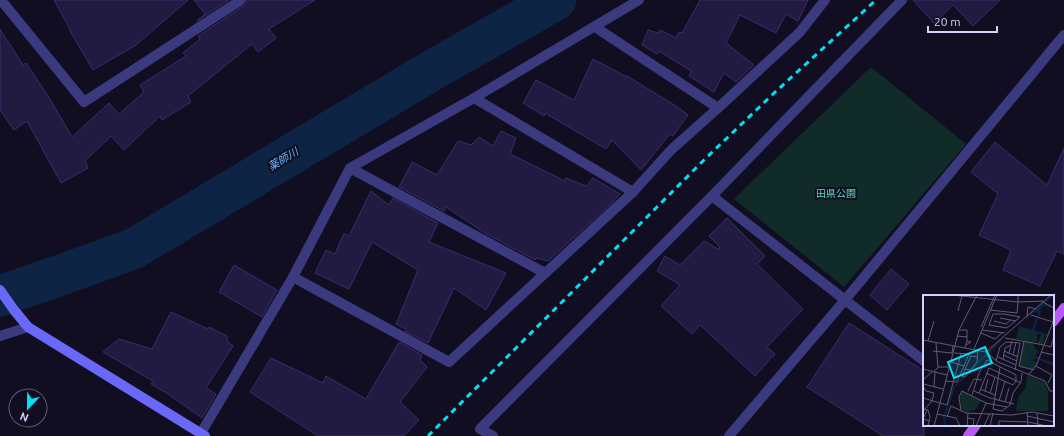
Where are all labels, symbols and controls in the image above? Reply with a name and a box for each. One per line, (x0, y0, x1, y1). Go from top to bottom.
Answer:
scale bar (928, 8, 997, 34)
text: 20 m (934, 15, 961, 28)
water label: 薬師川 (266, 145, 301, 173)
park label: 田県公園 (816, 188, 856, 199)
inset map (923, 295, 1054, 426)
north arrow (8, 388, 48, 428)
text: N (18, 410, 30, 424)

